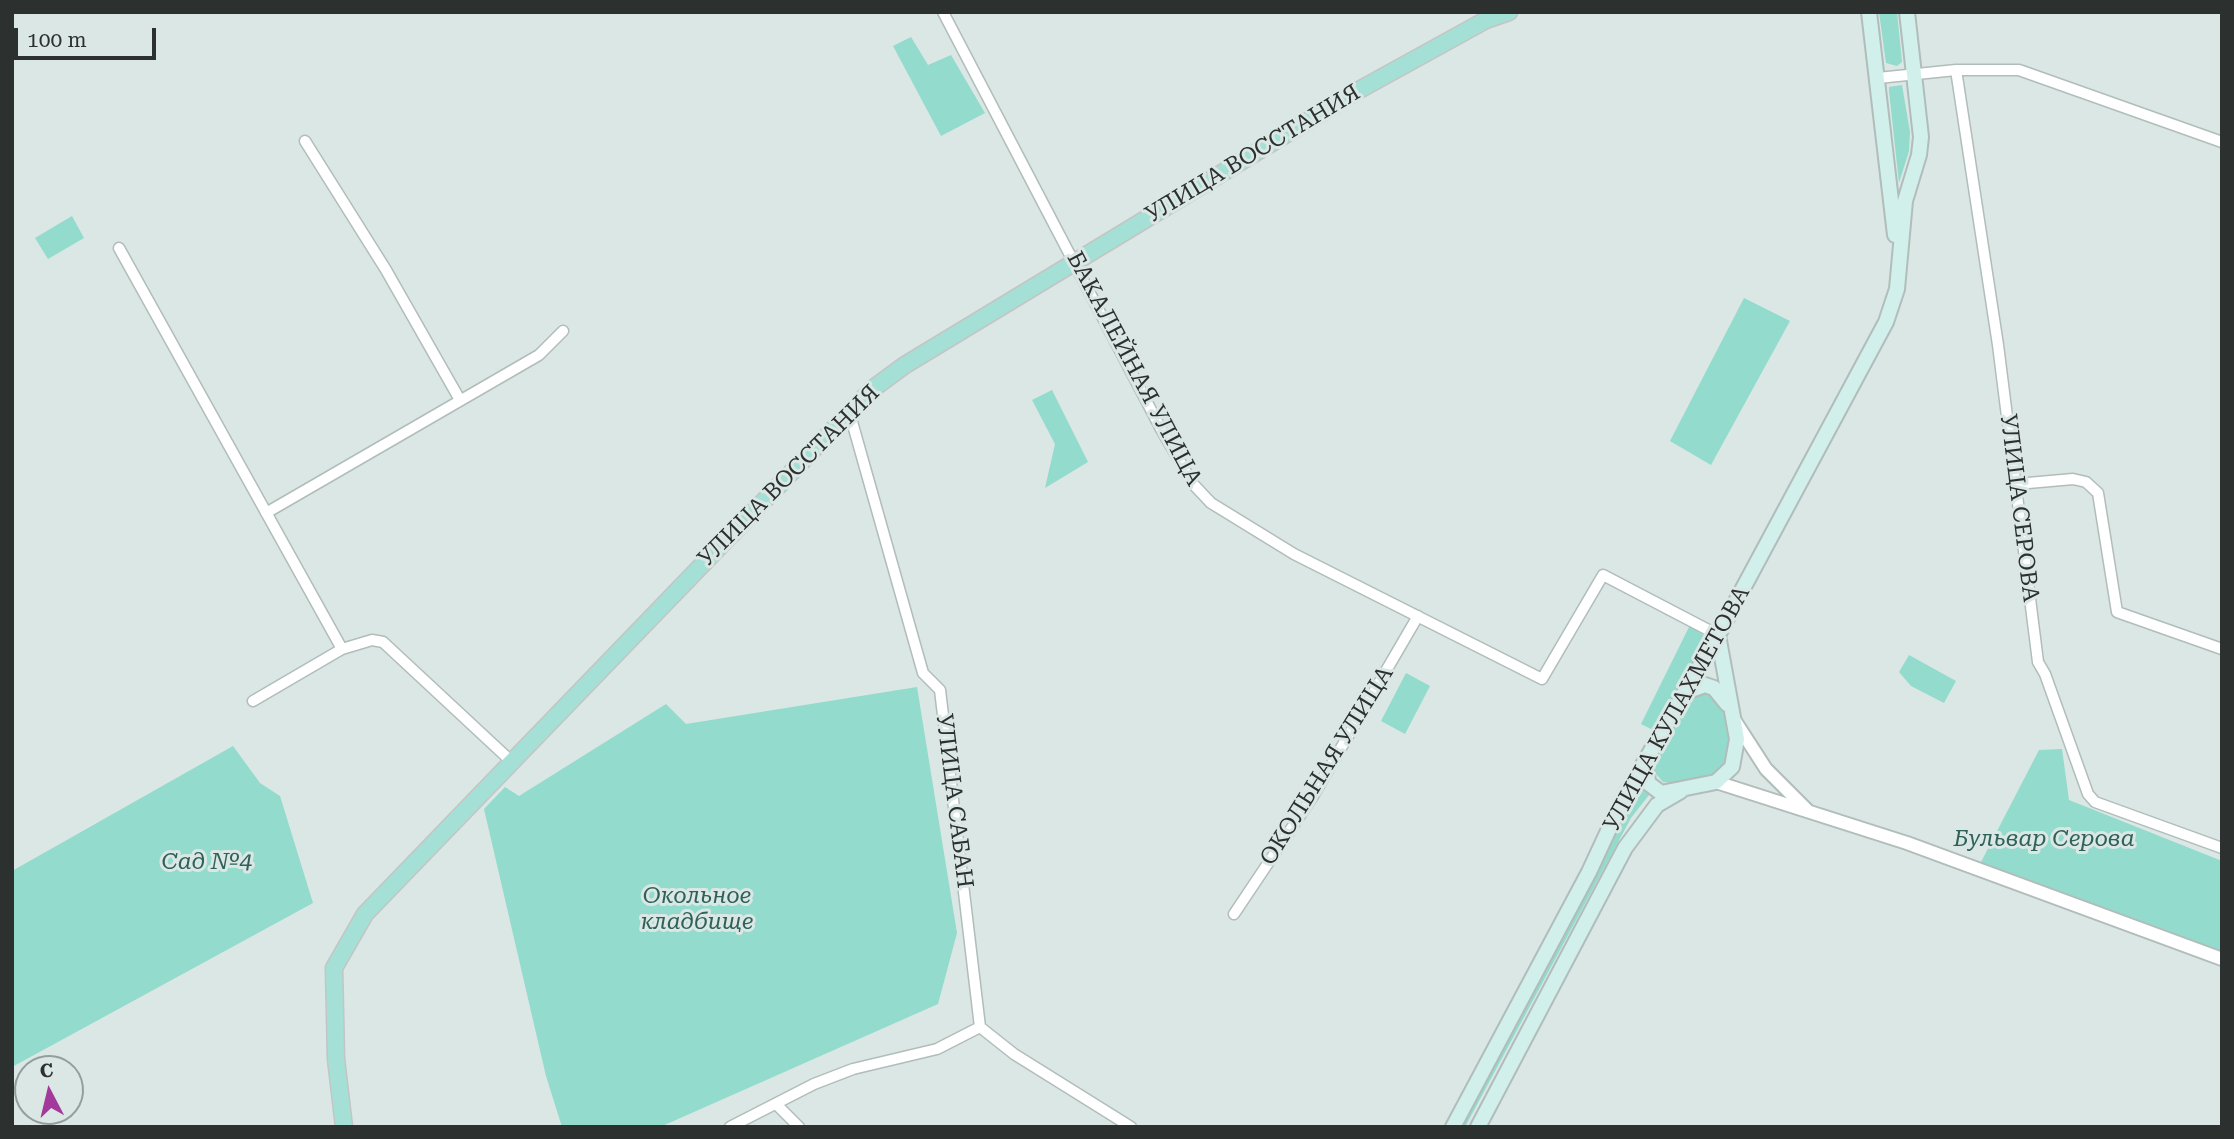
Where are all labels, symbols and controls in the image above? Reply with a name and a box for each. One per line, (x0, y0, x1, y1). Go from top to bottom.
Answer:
scale bar (18, 14, 159, 58)
text: 100 m (27, 28, 87, 52)
street label: УЛИЦА ВОССТАНИЯ (1141, 79, 1365, 229)
street label: БАКАЛЕЙНАЯ УЛИЦА (1060, 247, 1208, 491)
street label: УЛИЦА ВОССТАНИЯ (692, 379, 886, 573)
street label: УЛИЦА СЕРОВА (1994, 412, 2044, 604)
street label: УЛИЦА КУЛАХМЕТОВА (1598, 581, 1756, 837)
street label: ОКОЛЬНАЯ УЛИЦА (1255, 662, 1399, 870)
street label: УЛИЦА САБАН (930, 712, 978, 890)
park label: Бульвар Серова (1953, 825, 2135, 853)
park label: Сад №4 (162, 848, 252, 876)
park label: Окольное кладбище (641, 882, 753, 936)
north arrow (14, 1055, 84, 1125)
text: С (39, 1058, 55, 1083)

